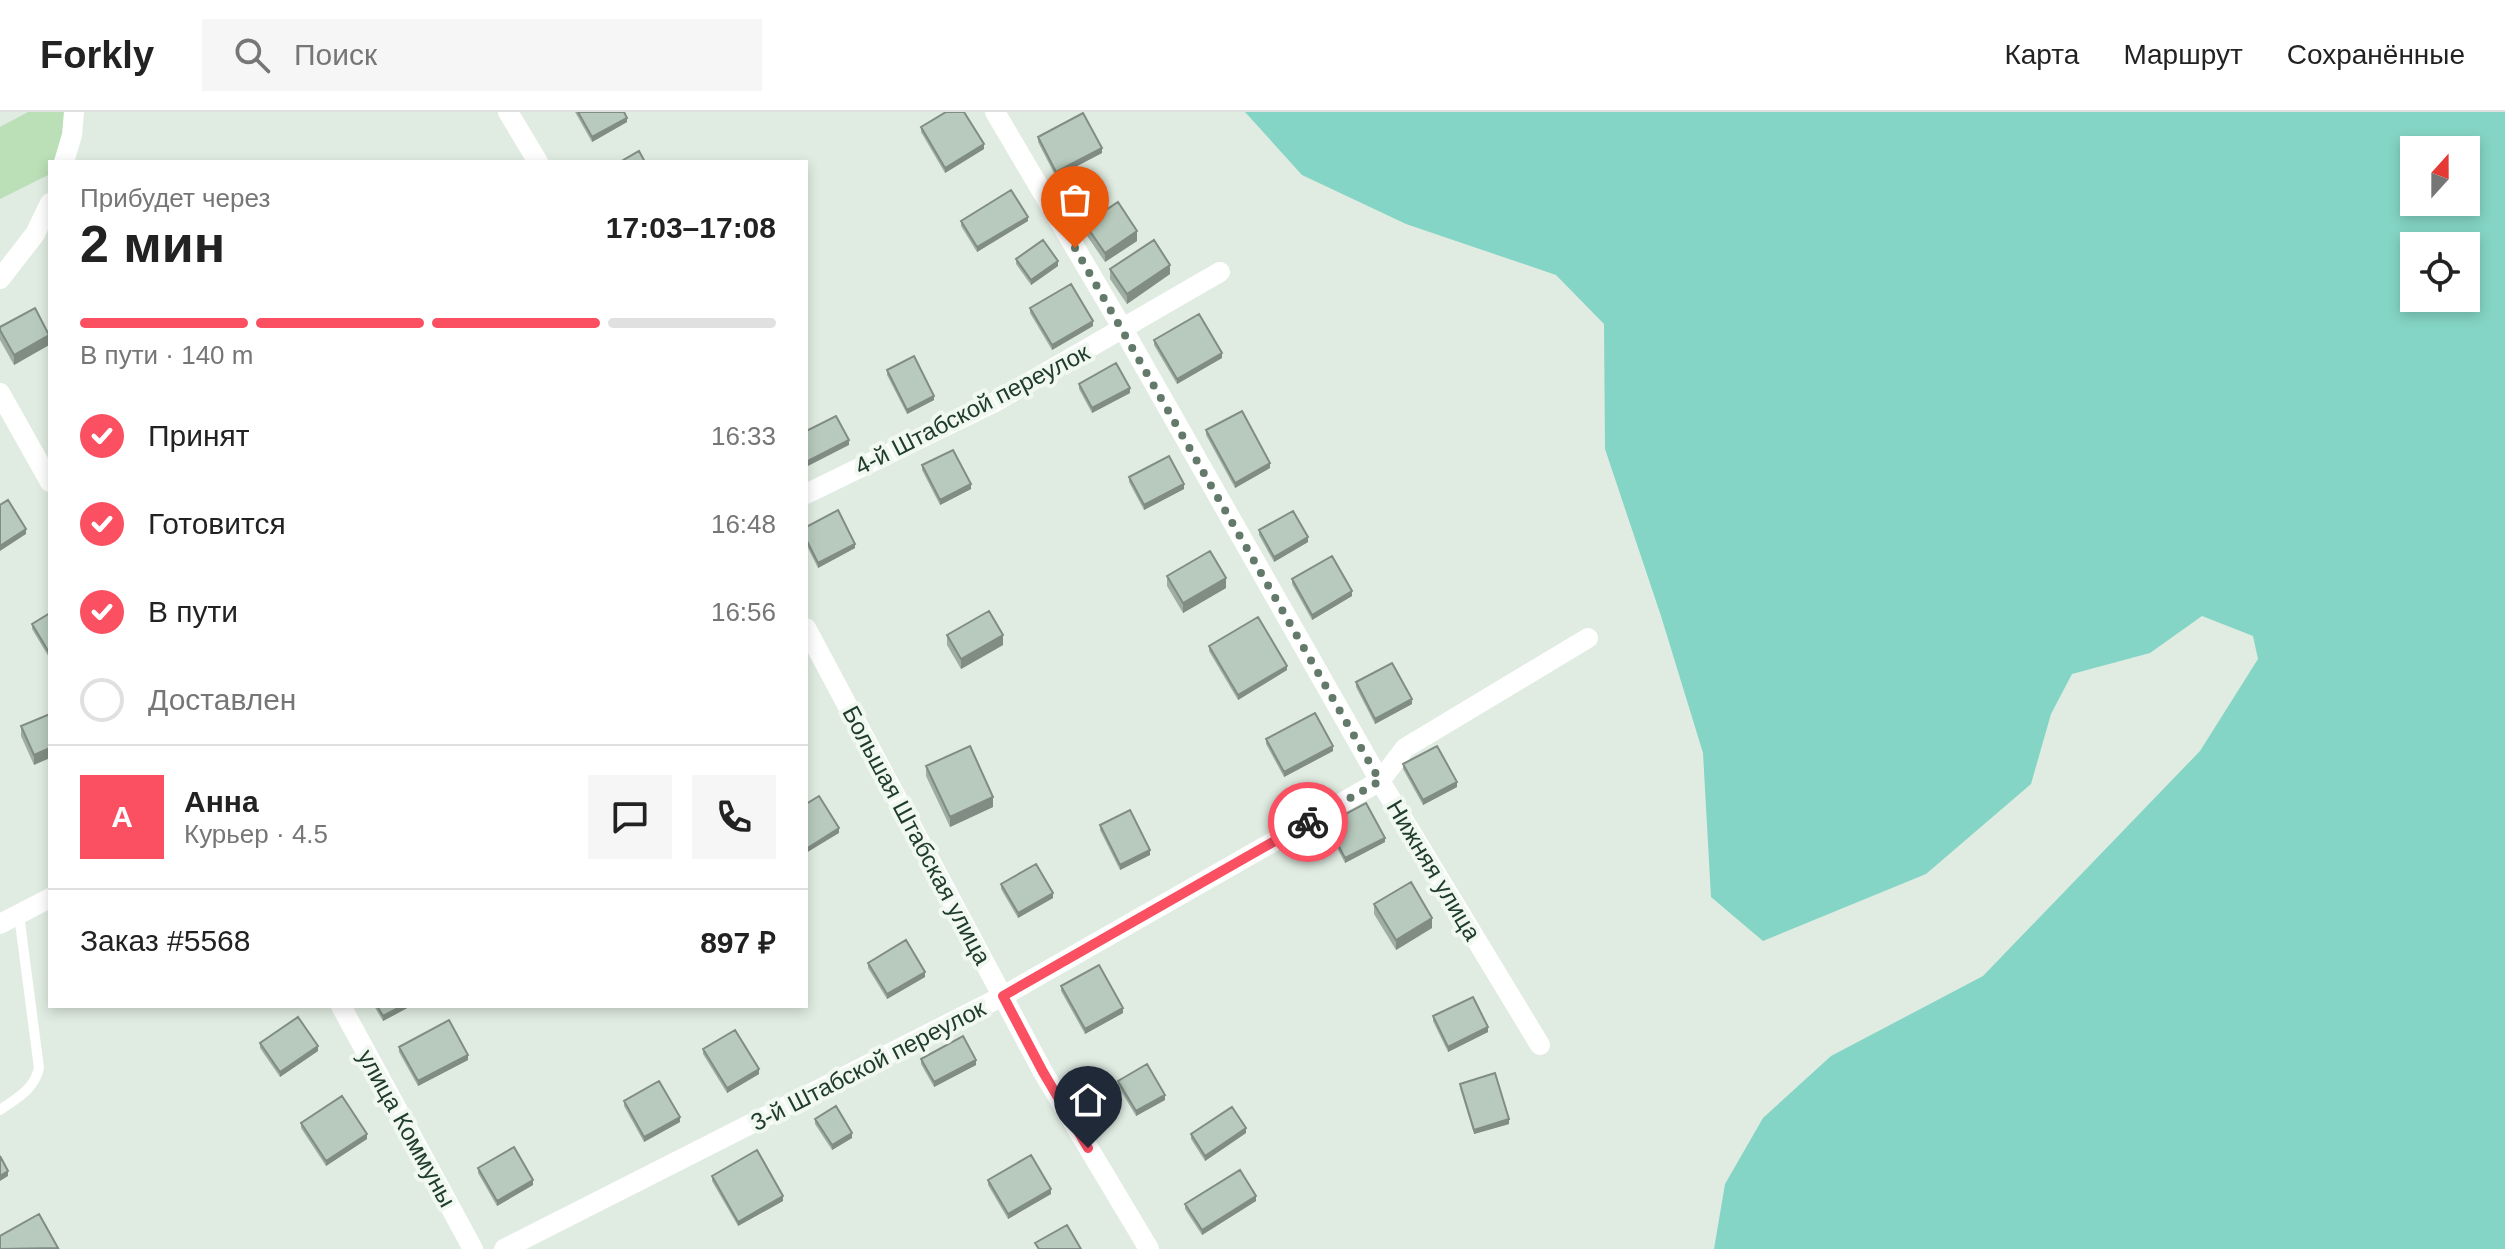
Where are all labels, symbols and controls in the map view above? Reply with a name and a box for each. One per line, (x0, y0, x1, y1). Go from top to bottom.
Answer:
search box (202, 19, 762, 91)
icon: search (230, 33, 274, 77)
text: Forkly (40, 34, 154, 76)
text: Поиск (294, 38, 377, 71)
text: Карта (2004, 39, 2079, 70)
text: Маршрут (2123, 39, 2243, 70)
text: Сохранённые (2287, 39, 2465, 70)
north arrow (2400, 136, 2480, 216)
map controls (2400, 136, 2480, 312)
pin (1041, 166, 1109, 248)
icon: bag (1053, 178, 1097, 222)
text: Прибудет через (80, 183, 270, 213)
text: 17:03–17:08 (606, 211, 776, 244)
text: 2 мин (80, 215, 225, 273)
button: locate (2400, 232, 2480, 312)
street label: 4-й Штабской переулок (850, 338, 1094, 480)
text: В пути · 140 m (80, 340, 253, 370)
icon: check (80, 414, 124, 458)
text: Принят (148, 419, 250, 452)
text: 16:33 (711, 421, 776, 451)
icon: check (80, 502, 124, 546)
text: Готовится (148, 507, 286, 540)
text: 16:48 (711, 509, 776, 539)
icon: check (80, 590, 124, 634)
text: В пути (148, 595, 238, 628)
text: 16:56 (711, 597, 776, 627)
text: Доставлен (148, 683, 296, 716)
street label: Большая Штабская улица (837, 701, 997, 969)
button: chat (588, 775, 672, 859)
button: phone (692, 775, 776, 859)
courier (1268, 782, 1348, 862)
text: Анна (184, 785, 259, 818)
street label: Нижняя улица (1382, 795, 1487, 946)
text: А (111, 800, 133, 833)
icon: bike (1286, 800, 1330, 844)
text: Курьер · 4.5 (184, 819, 328, 849)
text: Заказ #5568 (80, 924, 250, 957)
text: 897 ₽ (700, 926, 776, 959)
street label: 3-й Штабской переулок (746, 994, 990, 1136)
street label: улица Коммуны (353, 1045, 461, 1211)
pin (1054, 1066, 1122, 1148)
icon: home (1066, 1078, 1110, 1122)

